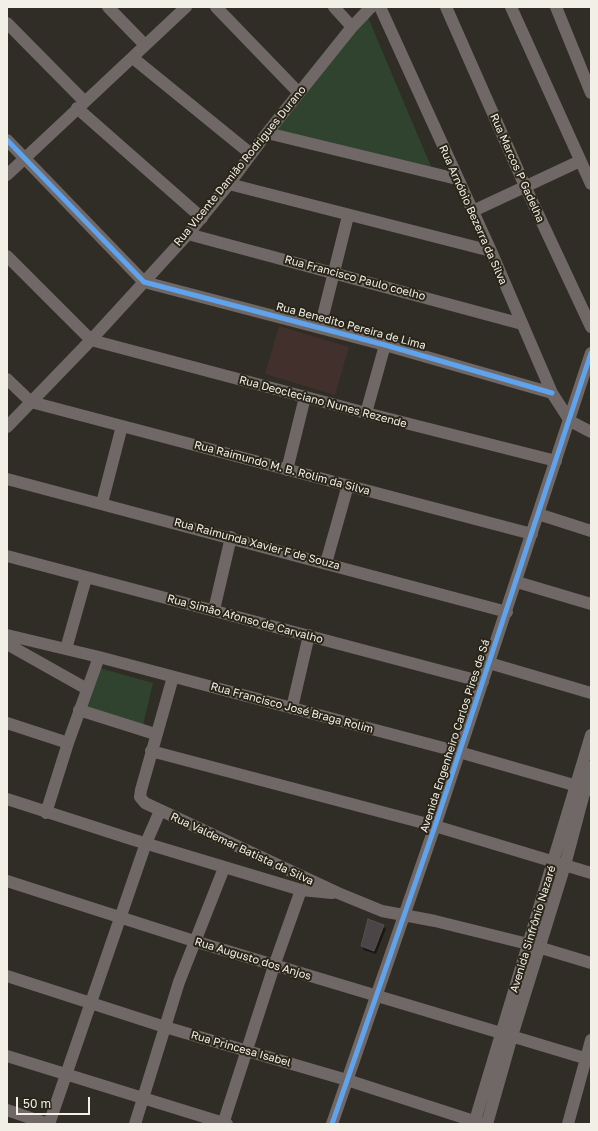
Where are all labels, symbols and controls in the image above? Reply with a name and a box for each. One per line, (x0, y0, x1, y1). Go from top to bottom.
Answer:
street label: Rua Vicente Damião Rodrigues Durano (171, 83, 309, 249)
street label: Rua Marcos P Gadelha (487, 112, 547, 224)
street label: Rua Arnóbio Bezerra da Silva (436, 143, 510, 287)
street label: Rua Francisco Paulo coelho (283, 253, 427, 303)
street label: Rua Benedito Pereira de Lima (275, 300, 427, 352)
street label: Rua Deocleciano Nunes Rezende (238, 373, 408, 431)
street label: Rua Raimundo M. B. Rolim da Silva (193, 438, 371, 498)
street label: Rua Raimunda Xavier F de Souza (173, 515, 341, 573)
street label: Rua Simão Afonso de Carvalho (166, 592, 324, 646)
street label: Avenida Engenheiro Carlos Pires de Sá (417, 638, 493, 834)
street label: Rua Francisco José Braga Rolim (209, 680, 375, 736)
street label: Rua Valdemar Batista da Silva (168, 810, 316, 888)
street label: Avenida Sinfrônio Nazaré (507, 864, 559, 994)
street label: Rua Augusto dos Anjos (193, 935, 313, 983)
street label: Rua Princesa Isabel (189, 1028, 293, 1070)
scale bar (18, 1089, 92, 1115)
text: 50 m (23, 1096, 51, 1111)

